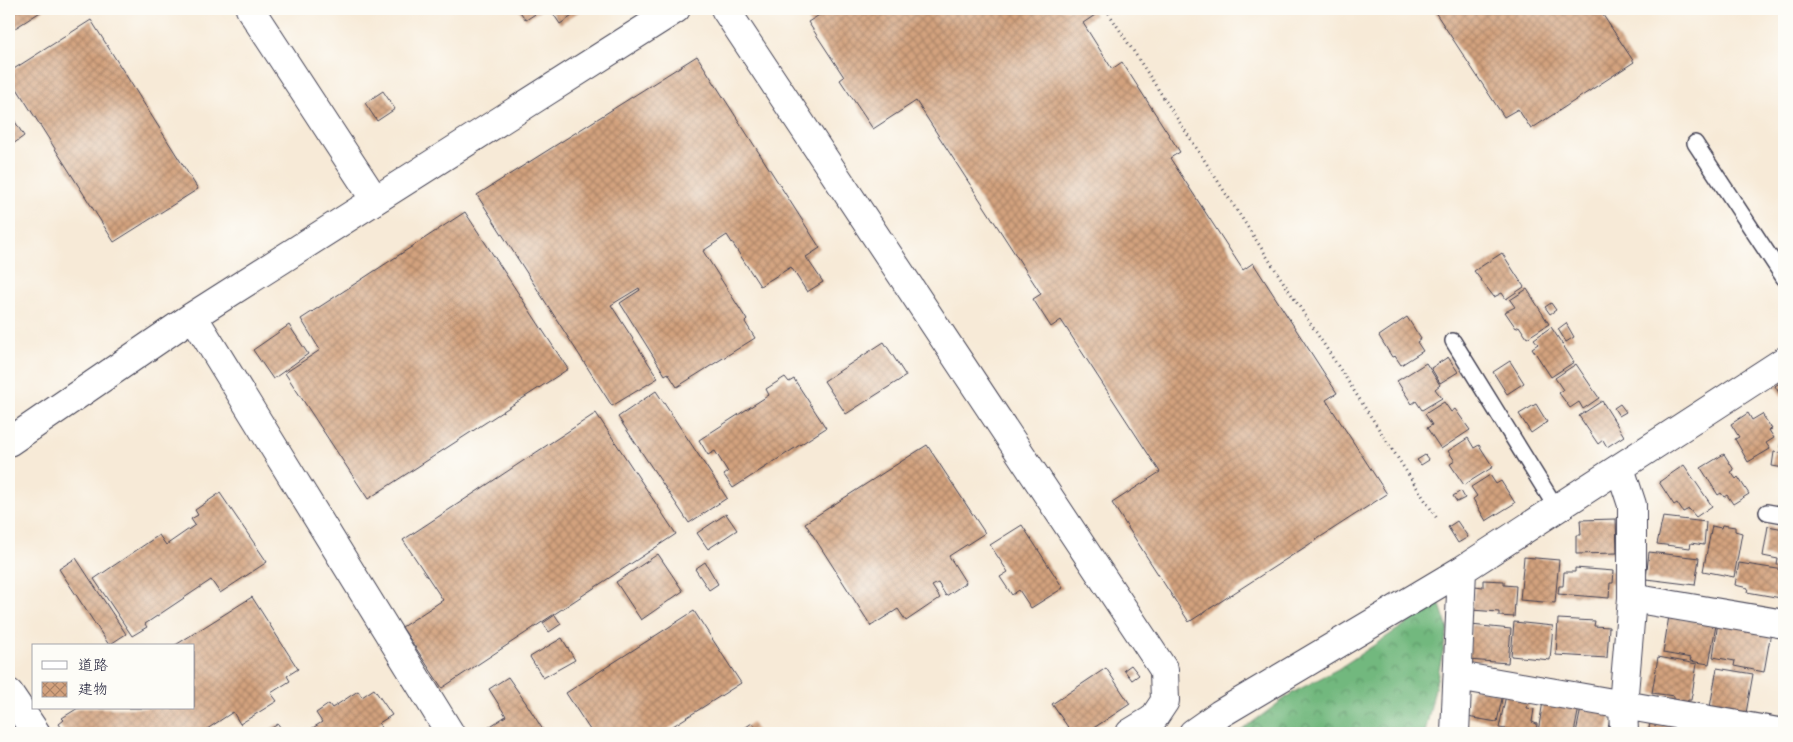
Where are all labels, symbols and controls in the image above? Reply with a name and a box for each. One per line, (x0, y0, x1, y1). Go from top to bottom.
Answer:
legend (32, 644, 195, 710)
text: 道路 (78, 656, 108, 676)
text: 建物 (78, 680, 108, 700)

